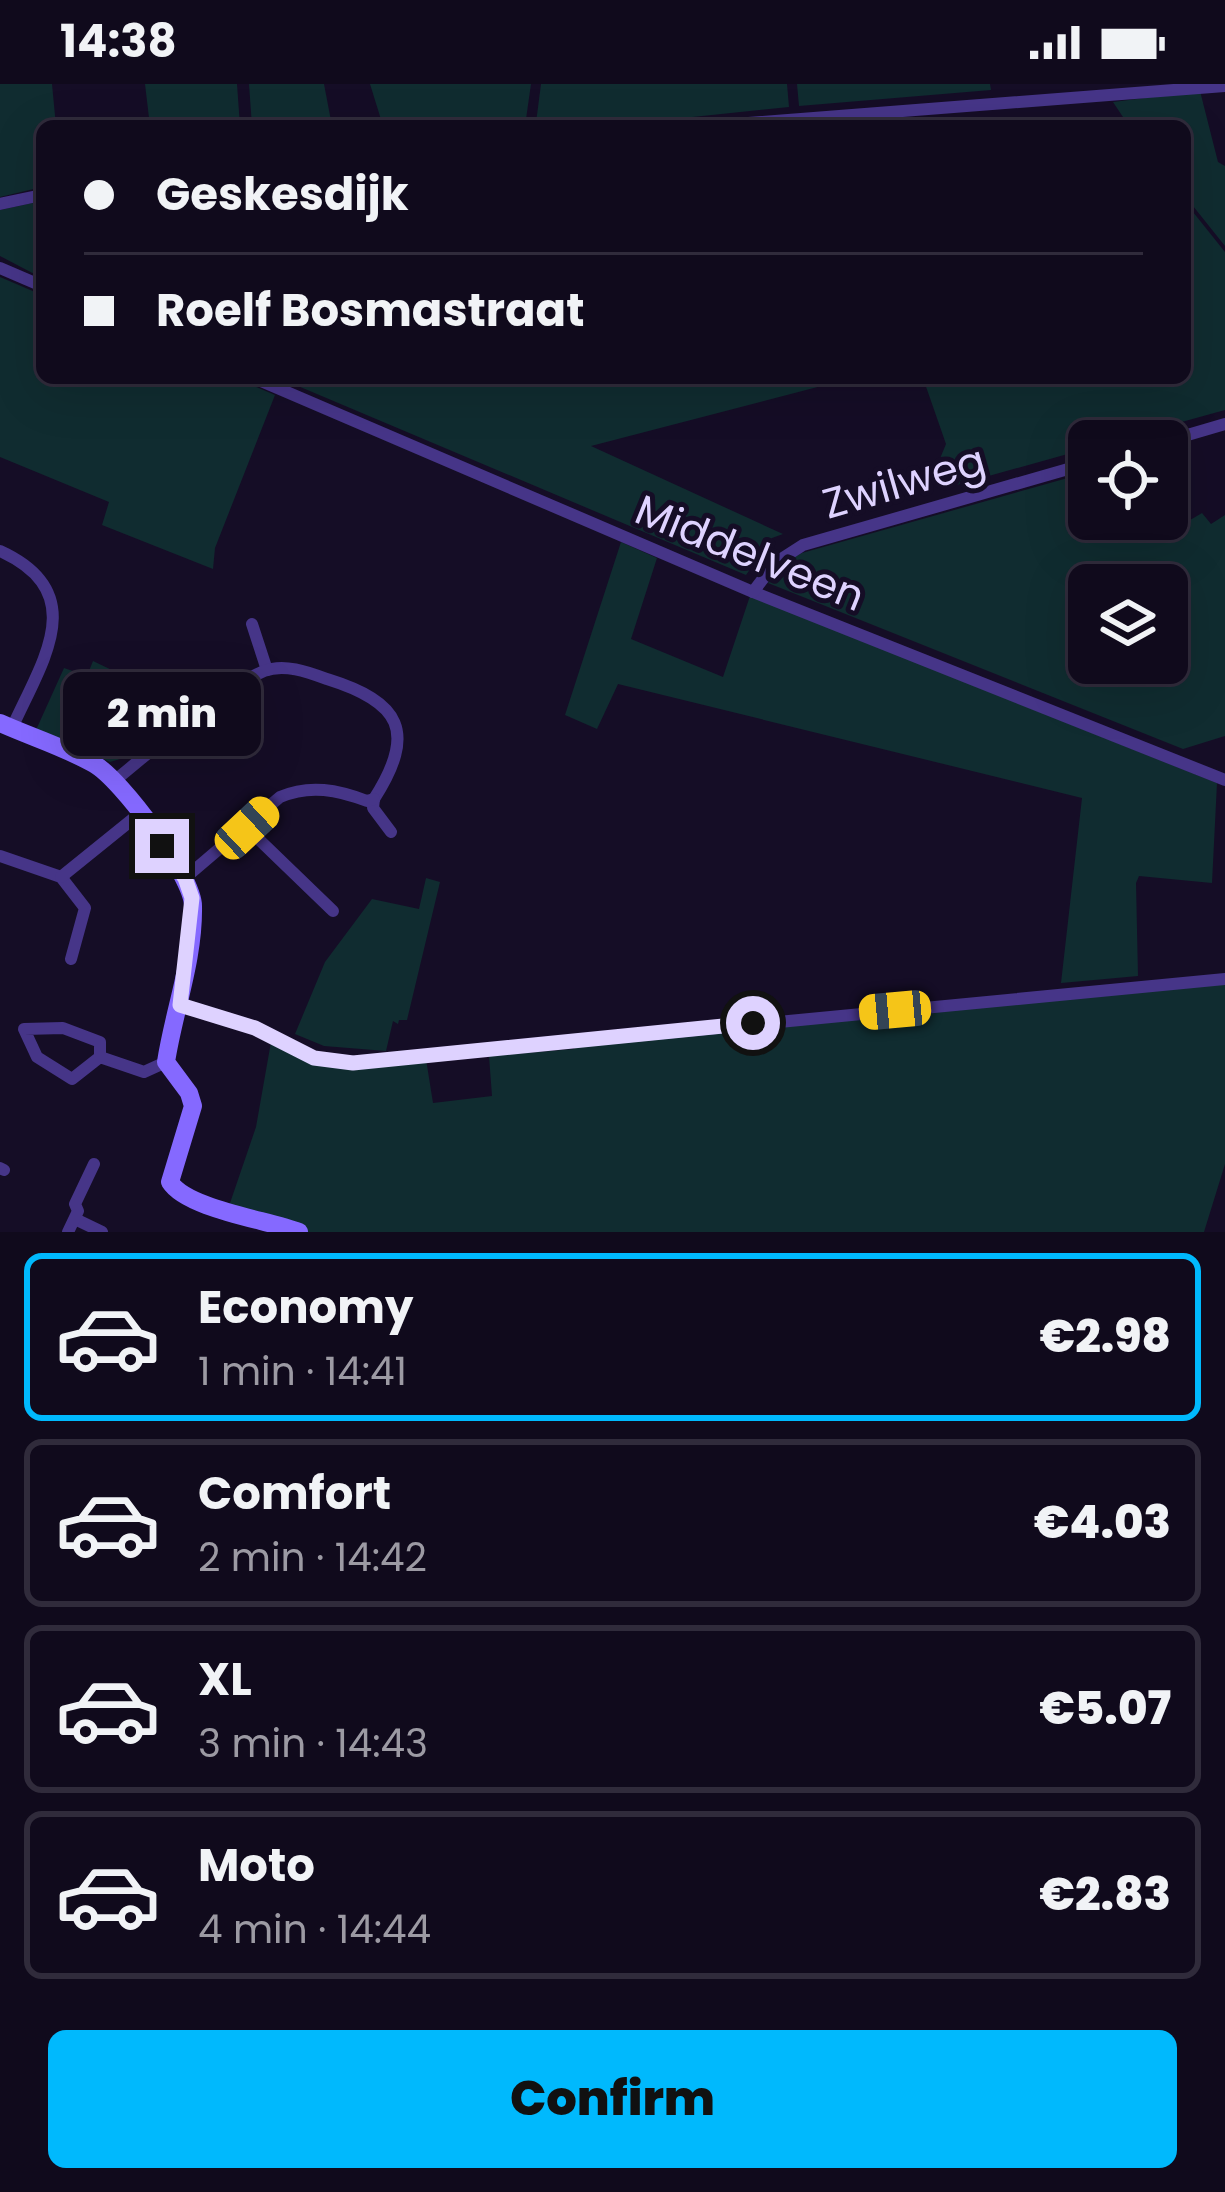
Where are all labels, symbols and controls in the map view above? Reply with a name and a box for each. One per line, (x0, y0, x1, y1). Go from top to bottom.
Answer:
text: 14:38 (60, 10, 177, 73)
text: Geskesdijk (156, 163, 409, 226)
text: Roelf Bosmastraat (156, 279, 584, 342)
map controls (1068, 420, 1188, 684)
button: locate (1068, 420, 1188, 540)
street label: Zwilweg (816, 431, 992, 533)
street label: Middelveen (627, 480, 873, 626)
button: layers (1068, 564, 1188, 684)
callout: 2 min (63, 672, 261, 756)
text: 2 min (107, 686, 217, 741)
car (208, 790, 286, 866)
route end (135, 819, 189, 873)
car (858, 989, 932, 1031)
route start (726, 996, 780, 1050)
text: Economy (198, 1276, 413, 1339)
icon: car (54, 1283, 162, 1391)
text: €2.98 (1040, 1305, 1171, 1368)
text: 1 min · 14:41 (198, 1344, 407, 1399)
text: Comfort (198, 1462, 391, 1525)
icon: car (54, 1469, 162, 1577)
text: €4.03 (1034, 1491, 1171, 1554)
text: 2 min · 14:42 (198, 1530, 427, 1585)
text: XL (198, 1648, 252, 1711)
icon: car (54, 1655, 162, 1763)
text: €5.07 (1039, 1677, 1171, 1740)
text: 3 min · 14:43 (198, 1716, 428, 1771)
text: Moto (198, 1834, 315, 1897)
icon: car (54, 1841, 162, 1949)
text: €2.83 (1039, 1863, 1171, 1926)
text: 4 min · 14:44 (198, 1902, 431, 1957)
button: Confirm (48, 2030, 1177, 2168)

